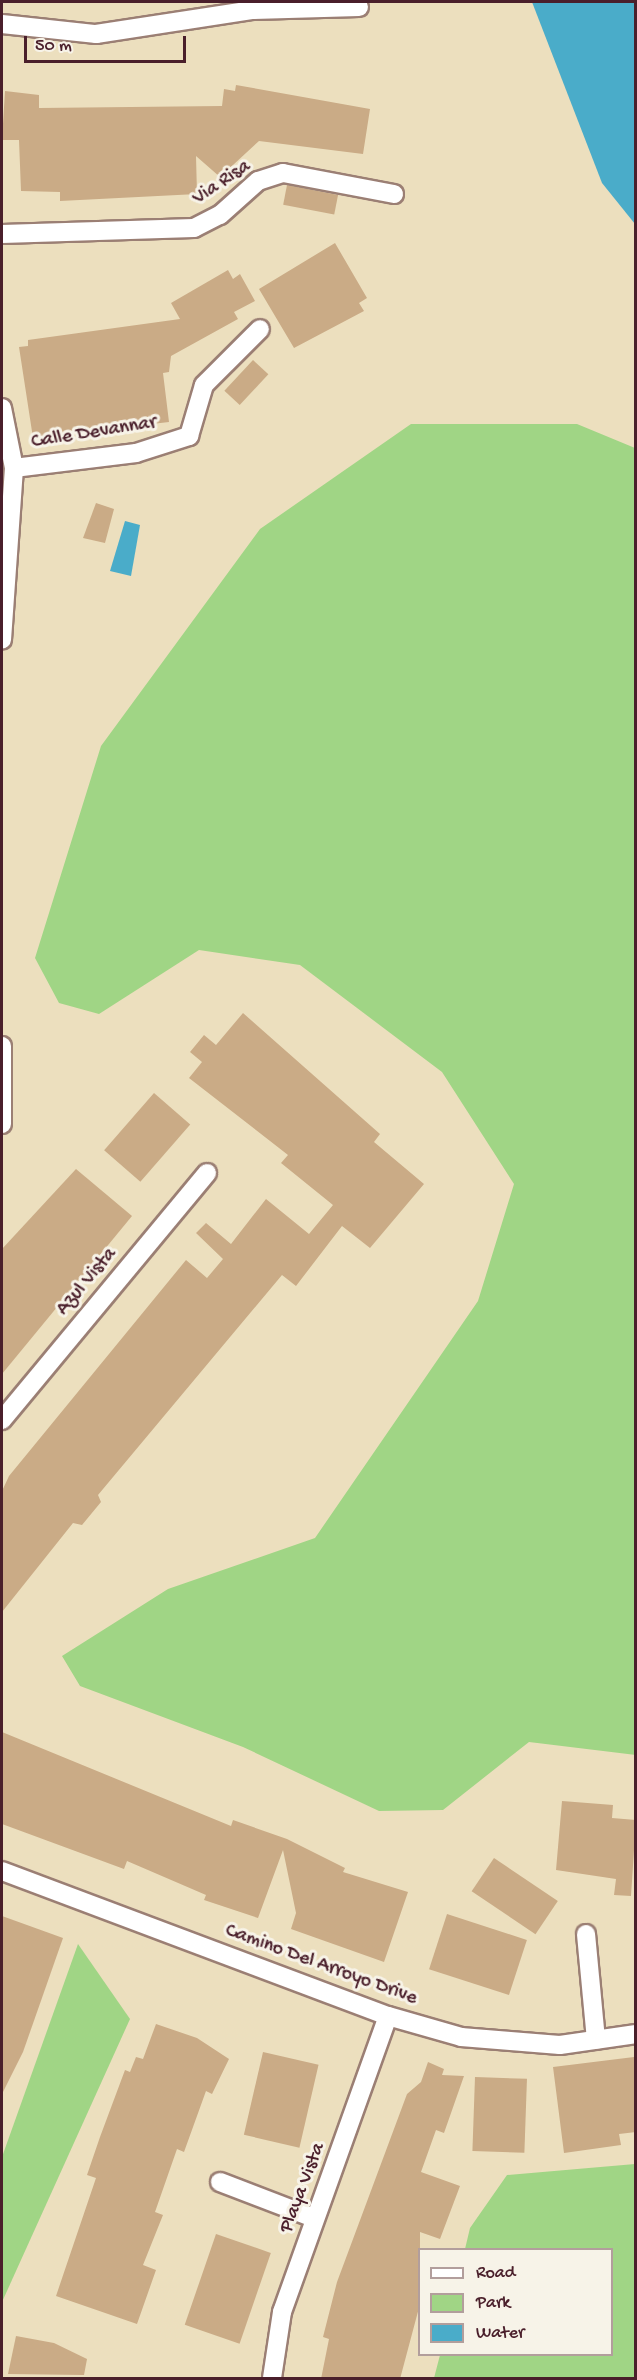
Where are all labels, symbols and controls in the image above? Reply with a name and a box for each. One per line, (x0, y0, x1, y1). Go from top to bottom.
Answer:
scale bar (27, 24, 189, 62)
text: 50 m (35, 36, 72, 57)
street label: Via Risa (189, 155, 255, 211)
street label: Calle Devannar (30, 411, 158, 455)
street label: Azul Vista (52, 1243, 122, 1321)
street label: Camino Del Arroyo Drive (222, 1919, 420, 2011)
street label: Playa Vista (275, 2140, 331, 2236)
legend (418, 2248, 613, 2356)
text: Road (476, 2263, 515, 2284)
text: Park (476, 2293, 510, 2314)
text: Water (476, 2323, 524, 2344)

